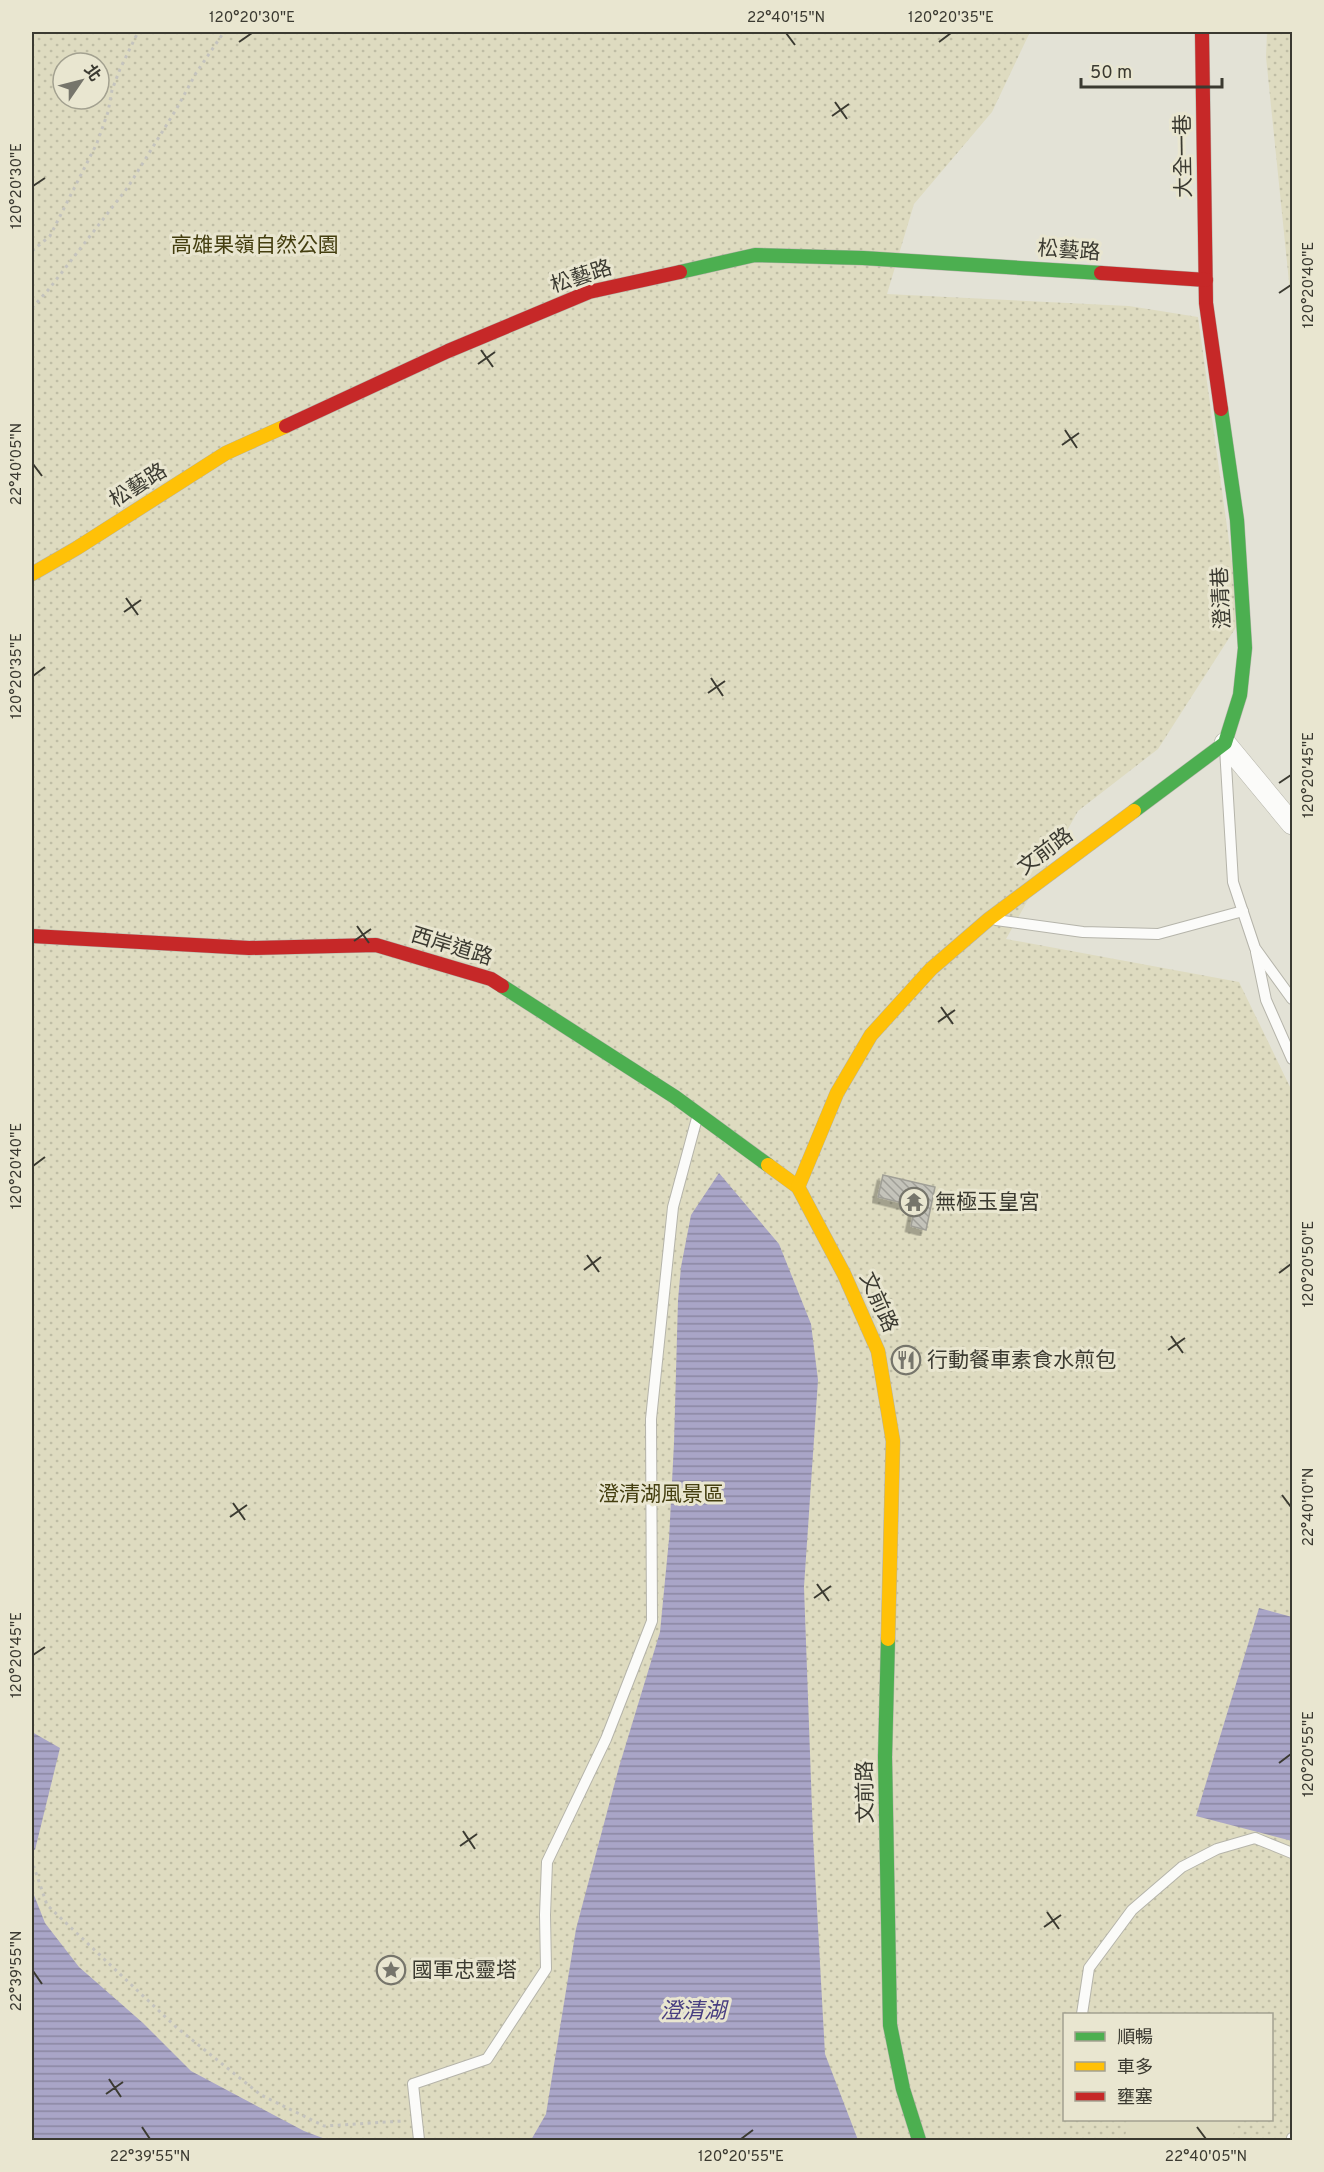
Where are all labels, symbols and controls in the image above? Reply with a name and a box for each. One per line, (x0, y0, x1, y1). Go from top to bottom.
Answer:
text: 120°20'30"E (209, 9, 295, 28)
text: 22°40'15"N (747, 9, 825, 28)
text: 120°20'35"E (908, 9, 994, 28)
north arrow (51, 51, 111, 111)
scale bar (1081, 51, 1222, 89)
text: 北 (79, 61, 104, 86)
text: 50 m (1090, 62, 1132, 85)
street label: 大全一巷 (1170, 114, 1199, 198)
text: 120°20'30"E (8, 143, 27, 229)
park label: 高雄果嶺自然公園 (171, 233, 339, 260)
street label: 松藝路 (1037, 236, 1101, 267)
text: 120°20'40"E (1300, 242, 1319, 328)
street label: 松藝路 (547, 255, 616, 300)
text: 22°40'05"N (8, 423, 27, 505)
street label: 松藝路 (105, 458, 173, 514)
street label: 澄清巷 (1207, 566, 1238, 630)
text: 120°20'35"E (8, 633, 27, 719)
text: 120°20'45"E (1300, 732, 1319, 818)
street label: 文前路 (1013, 822, 1079, 882)
street label: 西岸道路 (407, 922, 496, 973)
text: 120°20'40"E (8, 1123, 27, 1209)
temple icon: 無極玉皇宮 (898, 1186, 930, 1218)
place label: 無極玉皇宮 (935, 1190, 1040, 1217)
text: 120°20'50"E (1300, 1221, 1319, 1307)
street label: 文前路 (852, 1268, 903, 1337)
restaurant icon: 行動餐車素食水煎包 (890, 1344, 922, 1376)
place label: 行動餐車素食水煎包 (927, 1348, 1116, 1375)
text: 22°40'10"N (1300, 1468, 1319, 1546)
park label: 澄清湖風景區 (598, 1482, 724, 1509)
text: 120°20'45"E (8, 1612, 27, 1698)
text: 120°20'55"E (1300, 1711, 1319, 1797)
street label: 文前路 (852, 1760, 881, 1824)
text: 22°39'55"N (8, 1931, 27, 2011)
place icon: 國軍忠靈塔 (375, 1954, 407, 1986)
place label: 國軍忠靈塔 (412, 1958, 517, 1985)
water label: 澄清湖 (660, 1999, 729, 2026)
legend (1063, 2013, 1273, 2121)
text: 順暢 (1117, 2027, 1153, 2050)
text: 車多 (1117, 2057, 1153, 2080)
text: 壅塞 (1117, 2087, 1153, 2110)
text: 22°39'55"N (110, 2148, 190, 2167)
text: 120°20'55"E (698, 2148, 784, 2167)
text: 22°40'05"N (1165, 2148, 1247, 2167)

